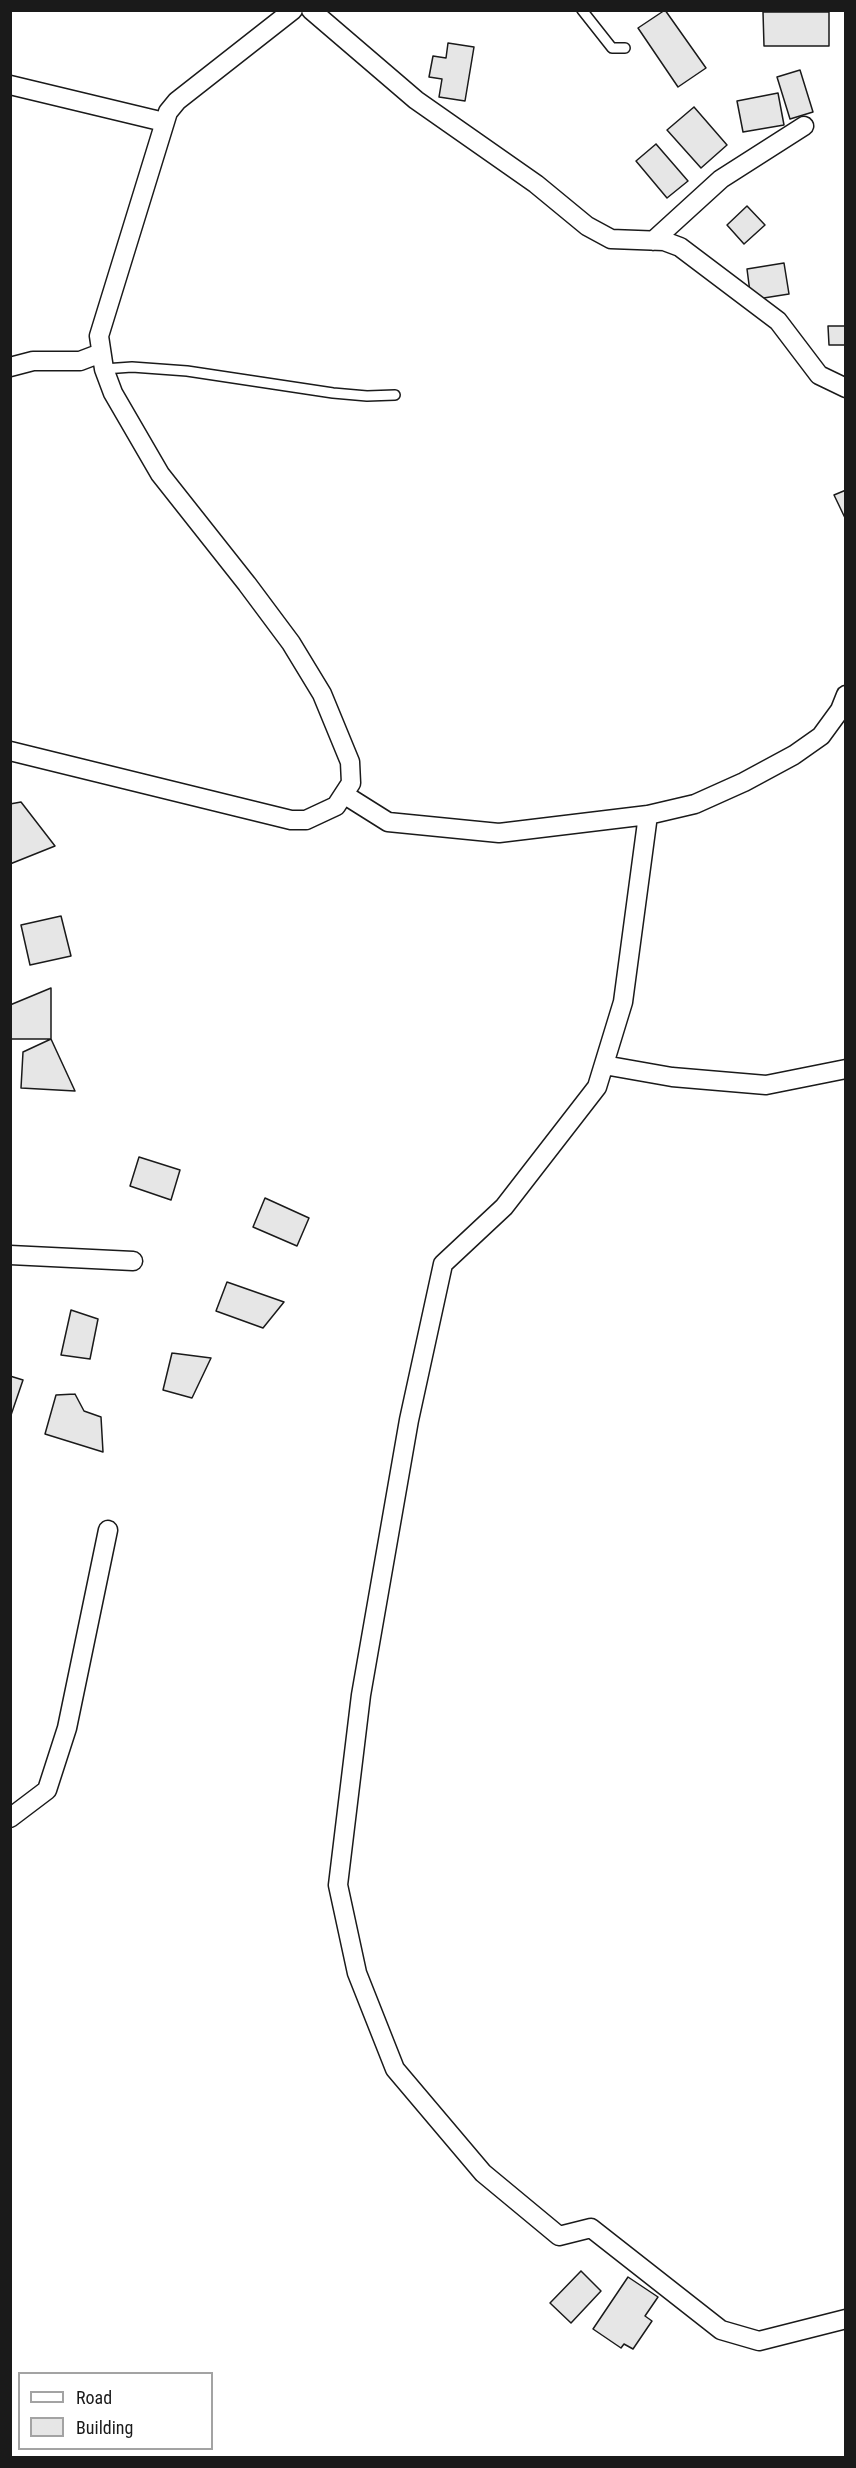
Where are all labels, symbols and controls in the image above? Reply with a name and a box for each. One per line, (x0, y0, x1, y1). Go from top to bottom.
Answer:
legend (18, 2372, 213, 2450)
text: Road (76, 2387, 112, 2408)
text: Building (76, 2417, 133, 2438)

